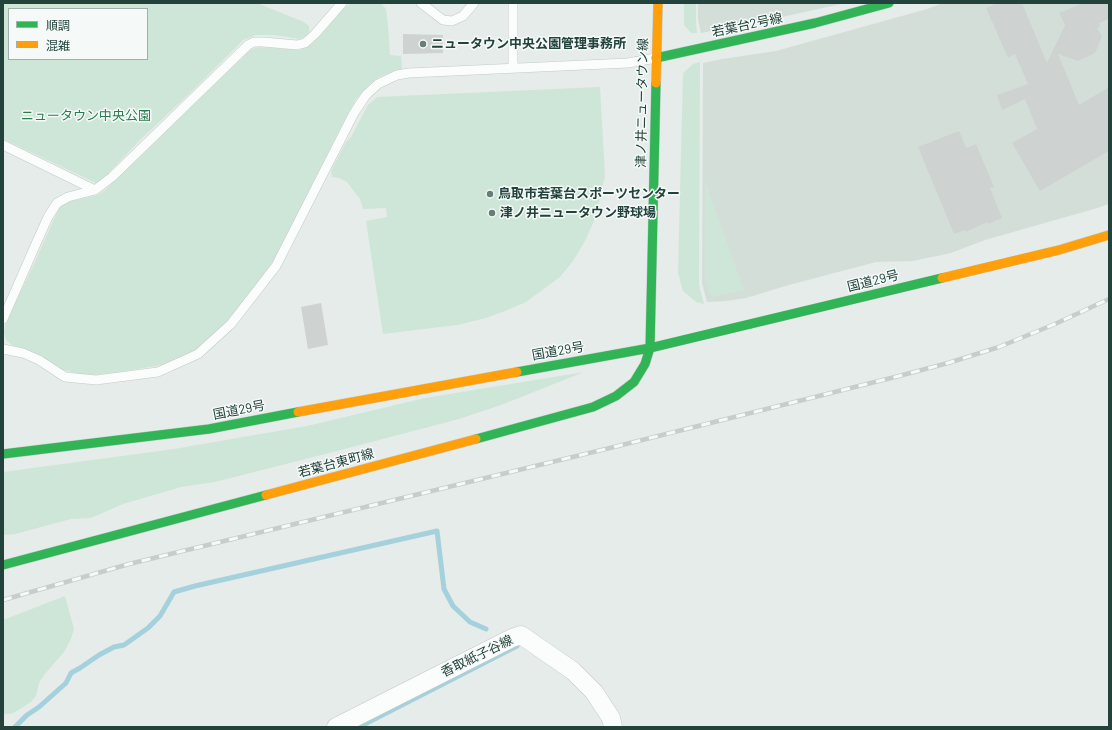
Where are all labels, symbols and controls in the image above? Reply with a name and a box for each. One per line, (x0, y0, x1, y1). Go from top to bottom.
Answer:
legend (8, 8, 148, 60)
street label: 若葉台2号線 (710, 10, 784, 40)
text: 順調 (46, 18, 70, 32)
place label: ニュータウン中央公園管理事務所 (431, 36, 626, 52)
text: 混雑 (46, 38, 70, 52)
street label: 津ノ井ニュータウン線 (633, 38, 651, 168)
marker: ニュータウン中央公園管理事務所 (418, 39, 428, 49)
park label: ニュータウン中央公園 (21, 108, 151, 124)
place label: 鳥取市若葉台スポーツセンター (498, 186, 680, 202)
marker: 鳥取市若葉台スポーツセンター (485, 189, 495, 199)
place label: 津ノ井ニュータウン野球場 (500, 205, 656, 221)
marker: 津ノ井ニュータウン野球場 (487, 208, 497, 218)
street label: 国道29号 (846, 267, 900, 295)
street label: 国道29号 (531, 339, 585, 363)
street label: 国道29号 (212, 397, 266, 423)
street label: 若葉台東町線 (296, 445, 376, 481)
street label: 香取紙子谷線 (439, 632, 515, 680)

